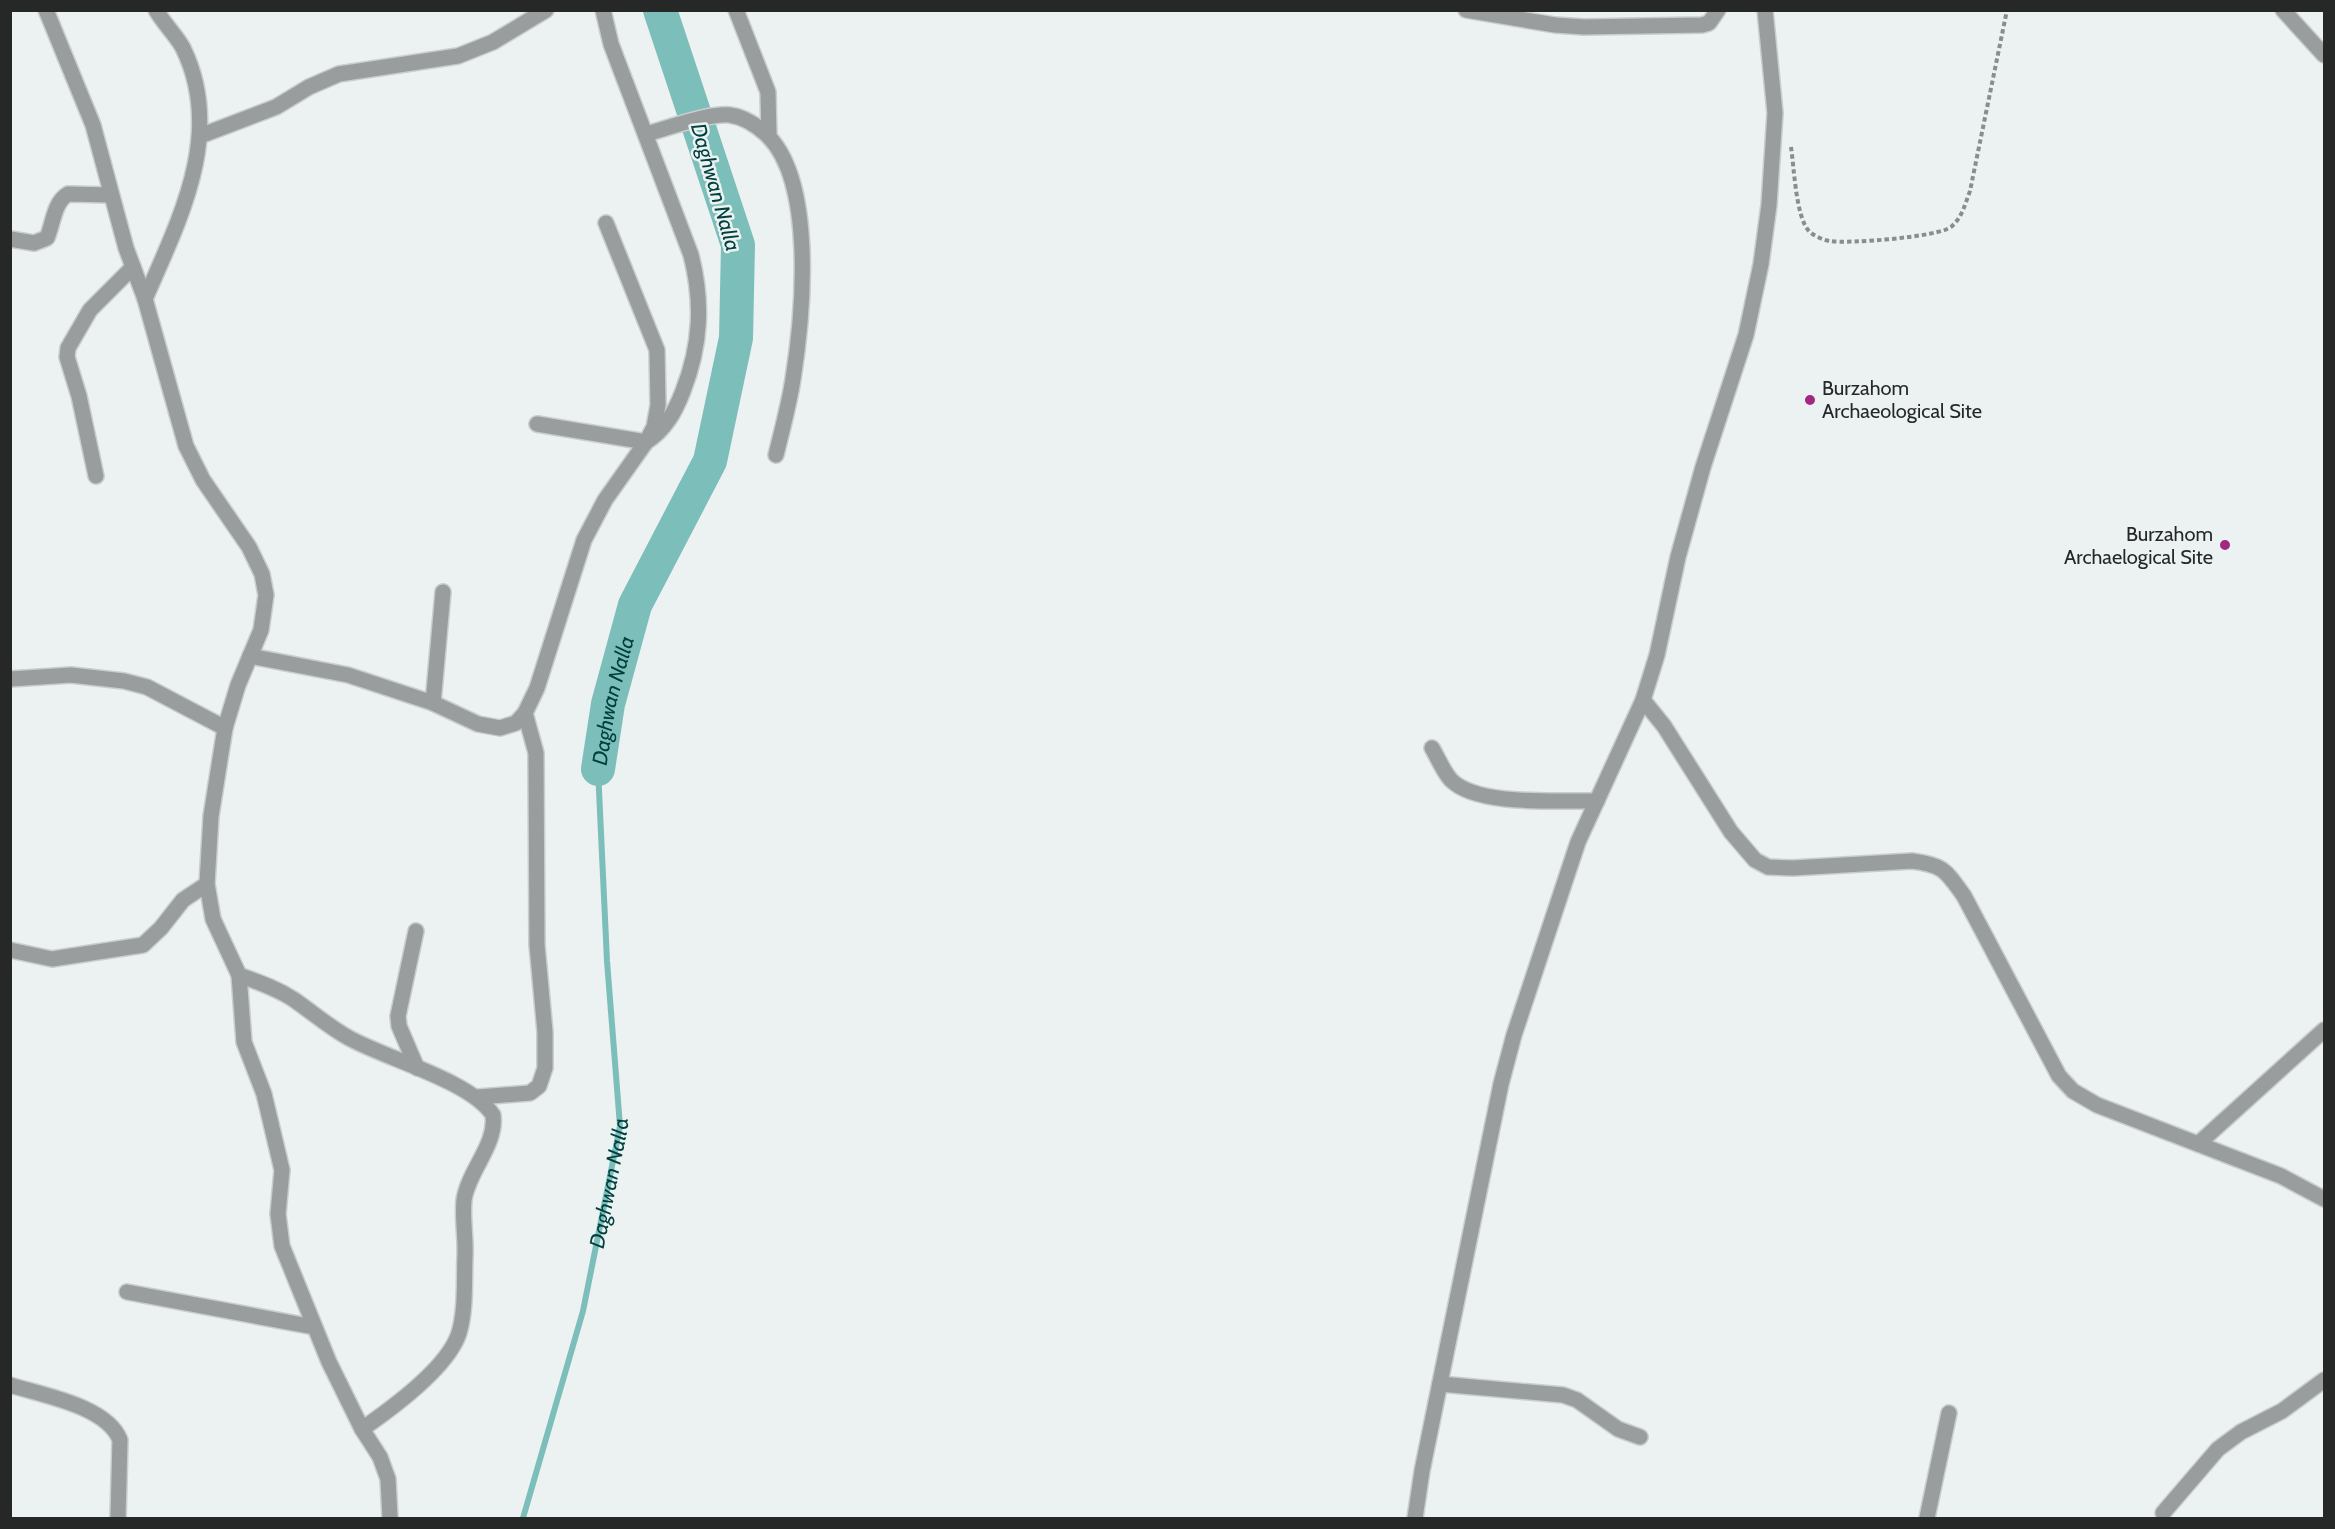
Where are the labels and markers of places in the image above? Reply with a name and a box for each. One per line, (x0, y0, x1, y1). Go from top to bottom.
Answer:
place label: Burzahom Archaeological Site (1822, 376, 1982, 423)
marker: Burzahom Archaeological Site (1803, 393, 1817, 407)
place label: Burzahom Archaelogical Site (2064, 522, 2213, 569)
marker: Burzahom Archaelogical Site (2218, 538, 2232, 552)

